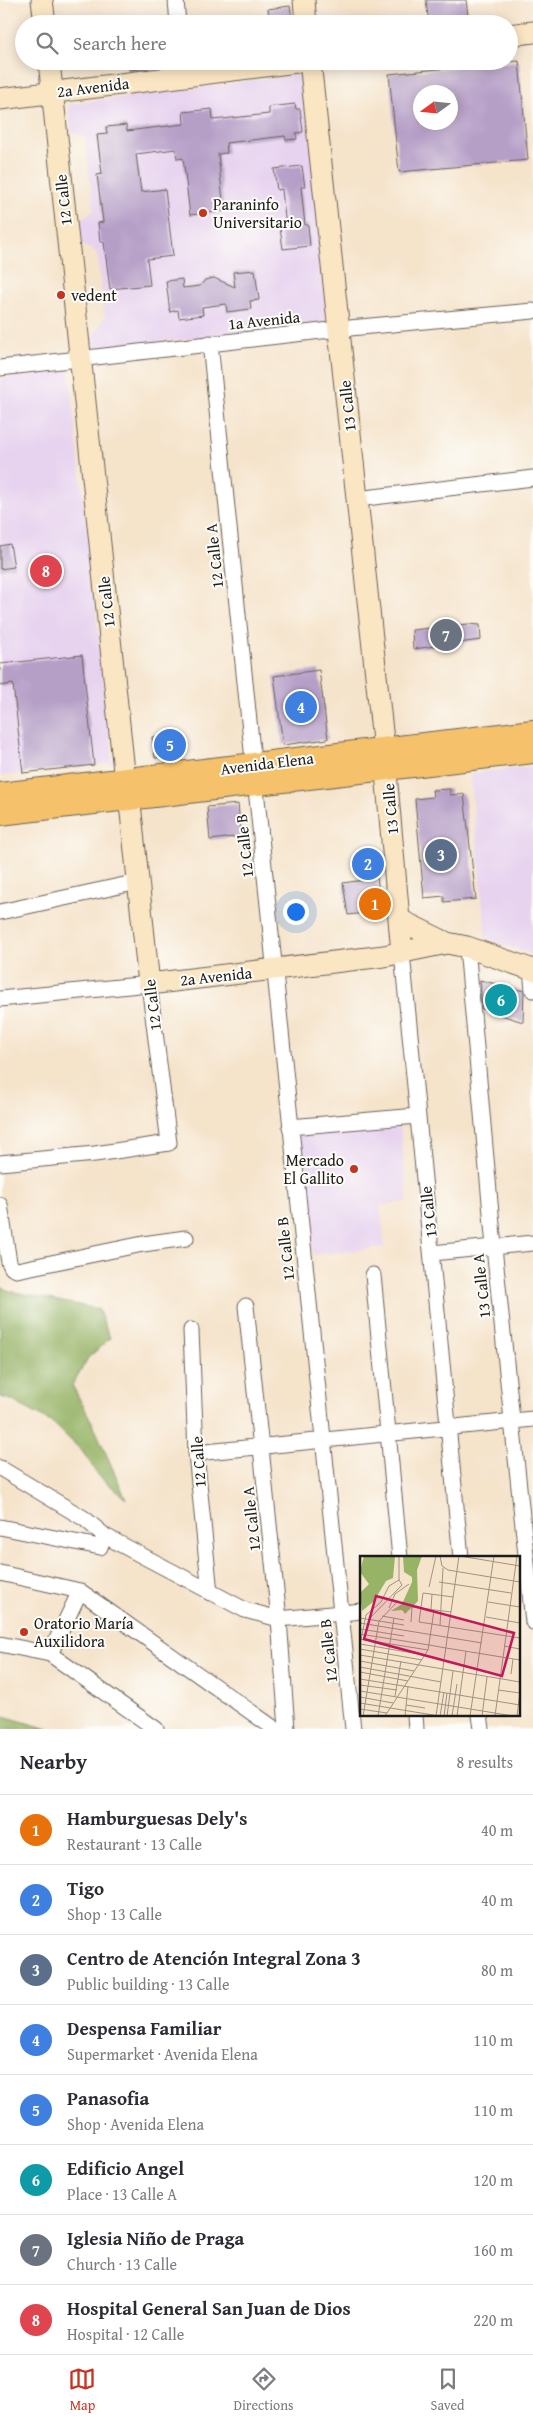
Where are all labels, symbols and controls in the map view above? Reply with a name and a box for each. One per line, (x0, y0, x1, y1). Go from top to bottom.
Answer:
search box (15, 15, 518, 70)
icon: search (33, 29, 61, 57)
text: Search here (73, 29, 167, 57)
street label: 2a Avenida (56, 71, 131, 103)
north arrow (413, 85, 458, 130)
street label: 12 Calle (48, 173, 78, 227)
place label: Paraninfo Universitario (213, 192, 302, 234)
marker: Paraninfo Universitario (197, 207, 209, 219)
place label: vedent (71, 283, 117, 307)
marker: vedent (55, 289, 67, 301)
street label: 1a Avenida (227, 304, 302, 336)
street label: 13 Calle (332, 379, 362, 433)
street label: 12 Calle A (199, 522, 229, 590)
pin: 8 (30, 552, 62, 590)
street label: 12 Calle (91, 575, 121, 629)
pin: 7 (430, 616, 462, 654)
pin: 4 (285, 688, 317, 726)
pin: 5 (154, 726, 186, 764)
street label: Avenida Elena (219, 745, 315, 781)
street label: 13 Calle (376, 782, 404, 836)
street label: 12 Calle B (229, 813, 259, 879)
pin: 3 (425, 836, 457, 874)
pin: 2 (352, 845, 384, 883)
pin: 1 (359, 885, 391, 923)
your location (283, 899, 309, 925)
street label: 2a Avenida (179, 960, 254, 992)
street label: 12 Calle (137, 978, 167, 1032)
pin: 6 (485, 981, 517, 1019)
place label: Mercado El Gallito (284, 1148, 344, 1190)
marker: Mercado El Gallito (348, 1163, 360, 1175)
street label: 13 Calle (413, 1185, 443, 1239)
street label: 12 Calle B (270, 1216, 300, 1282)
street label: 13 Calle A (466, 1252, 496, 1320)
street label: 12 Calle (184, 1435, 212, 1489)
street label: 12 Calle A (236, 1485, 266, 1553)
inset map (360, 1556, 520, 1716)
place label: Oratorio María Auxilidora (34, 1611, 134, 1653)
street label: 12 Calle B (313, 1618, 343, 1684)
marker: Oratorio María Auxilidora (18, 1626, 30, 1638)
text: Nearby (20, 1746, 87, 1777)
text: 8 results (456, 1750, 513, 1774)
text: Hamburguesas Dely's (67, 1804, 248, 1832)
text: 1 (32, 1818, 40, 1842)
text: 40 m (481, 1818, 513, 1842)
text: Restaurant · 13 Calle (67, 1832, 202, 1856)
text: Tigo (67, 1874, 104, 1902)
text: 2 (32, 1888, 40, 1912)
text: 40 m (481, 1888, 513, 1912)
text: Shop · 13 Calle (67, 1902, 162, 1926)
text: Centro de Atención Integral Zona 3 (67, 1944, 361, 1972)
text: 3 (32, 1958, 40, 1982)
text: 80 m (481, 1958, 513, 1982)
text: Public building · 13 Calle (67, 1972, 229, 1996)
text: Despensa Familiar (67, 2014, 222, 2042)
text: 4 (32, 2028, 40, 2052)
text: 110 m (473, 2028, 513, 2052)
text: Supermarket · Avenida Elena (67, 2042, 258, 2066)
text: Panasofia (67, 2084, 149, 2112)
text: 5 (32, 2098, 40, 2122)
text: 110 m (473, 2098, 513, 2122)
text: Shop · Avenida Elena (67, 2112, 204, 2136)
text: Edificio Angel (67, 2154, 184, 2182)
text: 6 (32, 2168, 40, 2192)
text: 120 m (473, 2168, 513, 2192)
text: Place · 13 Calle A (67, 2182, 177, 2206)
text: Iglesia Niño de Praga (67, 2224, 244, 2252)
text: 7 (32, 2238, 40, 2262)
text: 160 m (473, 2238, 513, 2262)
text: Church · 13 Calle (67, 2252, 177, 2276)
text: Hospital General San Juan de Dios (67, 2294, 351, 2322)
text: 8 (32, 2308, 40, 2332)
text: 220 m (473, 2308, 513, 2332)
text: Hospital · 12 Calle (67, 2322, 184, 2346)
tab: Map (68, 2365, 96, 2415)
tab: Directions (233, 2365, 294, 2415)
tab: Saved (431, 2365, 465, 2415)

